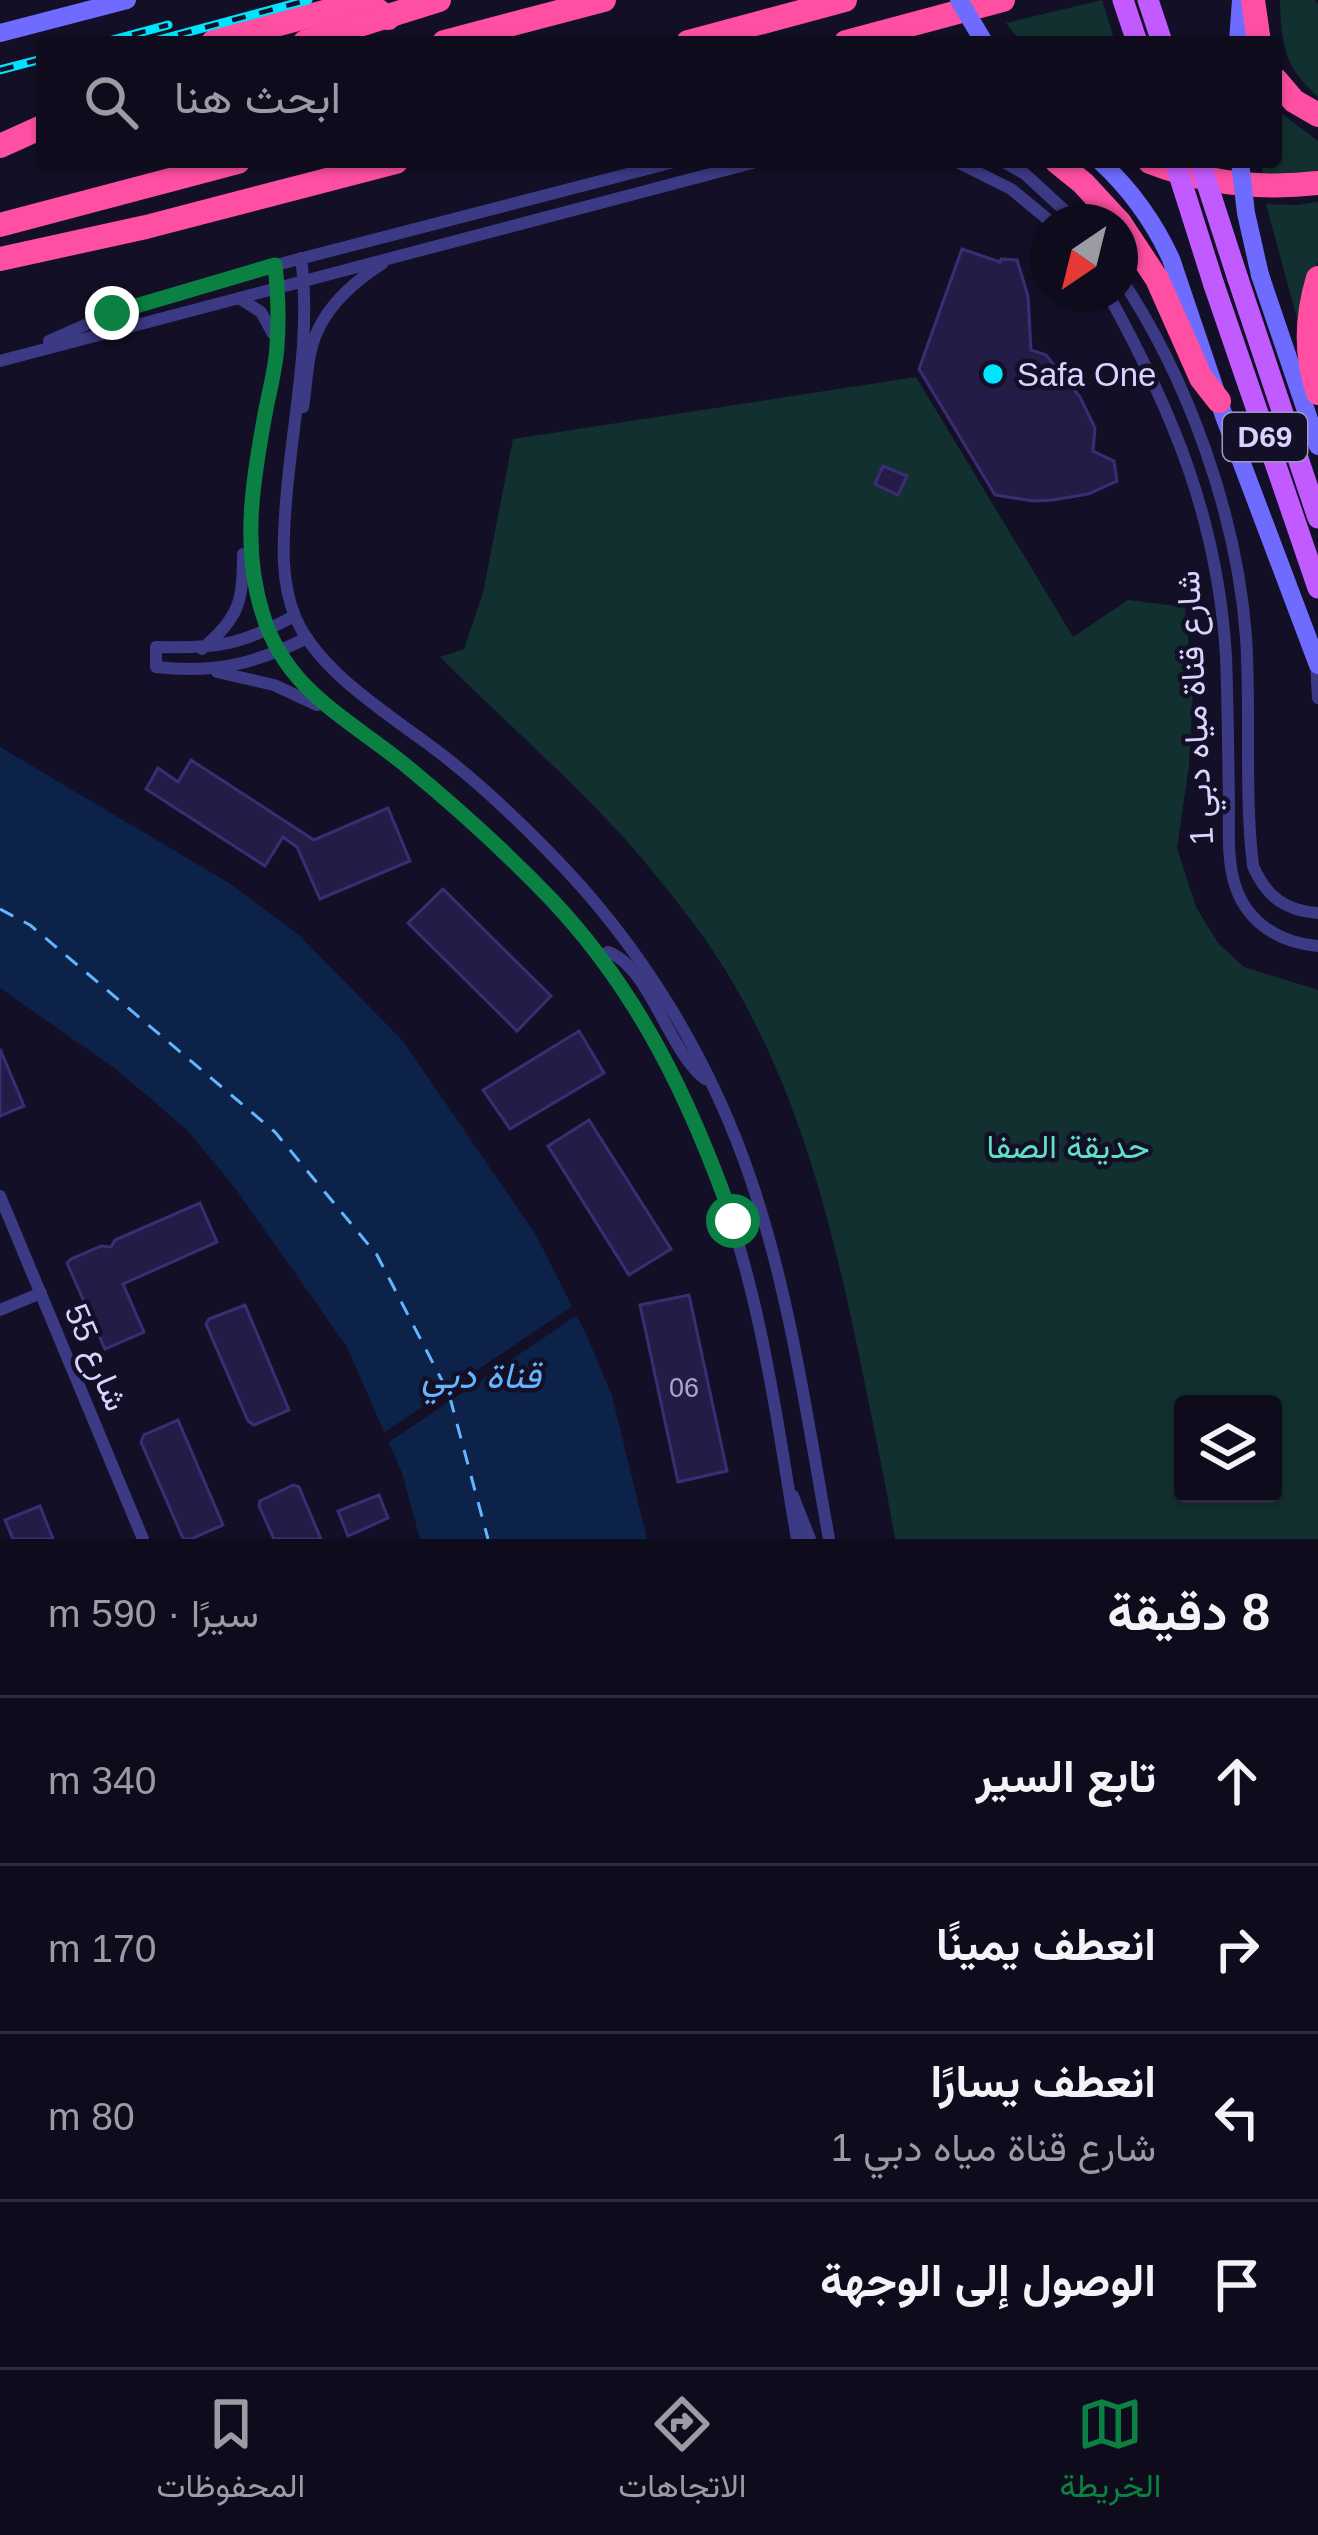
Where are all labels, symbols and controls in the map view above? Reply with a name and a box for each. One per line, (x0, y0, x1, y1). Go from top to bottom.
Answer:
search box (36, 36, 1282, 168)
icon: search (78, 69, 144, 135)
text: ابحث هنا (174, 72, 341, 123)
north arrow (1030, 204, 1138, 312)
route end (85, 286, 139, 340)
place label: Safa One (1017, 356, 1156, 393)
marker: Safa One (980, 361, 1006, 387)
road number: D69 (1223, 413, 1307, 461)
street label: شارع قناة مياه دبي 1 (1169, 569, 1228, 846)
park label: حديقة الصفا (986, 1128, 1150, 1166)
route start (706, 1194, 760, 1248)
street label: شارع 55 (54, 1298, 136, 1418)
water label: قناة دبي (421, 1355, 543, 1405)
house number: 06 (669, 1373, 699, 1403)
map controls (1174, 1395, 1282, 1503)
button: layers (1174, 1395, 1282, 1503)
text: 8 دقيقة (1107, 1584, 1270, 1641)
text: سيرًا · 590 m (48, 1592, 259, 1635)
icon: ahead (1204, 1748, 1270, 1814)
text: تابع السير (976, 1751, 1156, 1802)
text: 340 m (48, 1759, 156, 1802)
icon: right (1204, 1916, 1270, 1982)
text: انعطف يمينًا (936, 1919, 1156, 1970)
text: 170 m (48, 1927, 156, 1970)
text: انعطف يسارًا (931, 2056, 1156, 2107)
icon: left (1204, 2084, 1270, 2150)
text: 80 m (48, 2095, 135, 2138)
text: شارع قناة مياه دبي 1 (831, 2126, 1156, 2169)
icon: arrive (1204, 2252, 1270, 2318)
text: الوصول إلى الوجهة (820, 2255, 1156, 2306)
tab: المحفوظات (157, 2391, 305, 2515)
tab: الاتجاهات (618, 2391, 746, 2515)
tab: الخريطة (1059, 2391, 1161, 2515)

